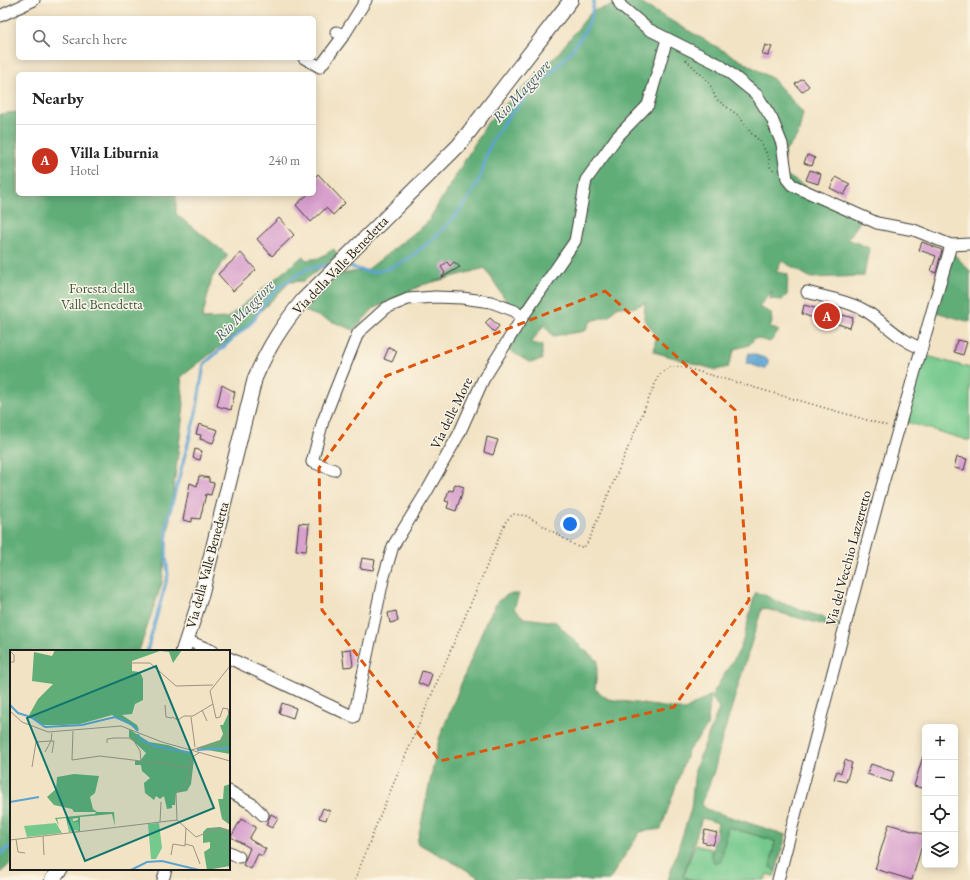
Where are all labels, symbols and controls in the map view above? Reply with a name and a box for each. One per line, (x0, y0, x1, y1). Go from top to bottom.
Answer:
search box (16, 16, 316, 60)
icon: search (30, 27, 52, 49)
text: Search here (62, 29, 127, 48)
water label: Rio Maggiore (488, 55, 555, 126)
text: Nearby (32, 87, 84, 109)
text: Villa Liburnia (70, 143, 159, 162)
text: A (40, 152, 50, 169)
text: 240 m (269, 152, 300, 169)
text: Hotel (70, 162, 99, 179)
street label: Via della Valle Benedetta (288, 212, 392, 318)
water label: Rio Maggiore (210, 275, 279, 345)
park label: Foresta della Valle Benedetta (61, 279, 143, 313)
pin: A (814, 301, 840, 331)
street label: Via delle More (426, 374, 476, 452)
street label: Via del Vecchio Lazzeretto (821, 488, 875, 628)
street label: Via della Valle Benedetta (181, 499, 233, 630)
your location (560, 514, 580, 534)
inset map (10, 650, 230, 870)
map controls (922, 724, 958, 868)
button: + (922, 724, 958, 760)
button: − (922, 760, 958, 796)
button: locate (922, 796, 958, 832)
button: layers (922, 832, 958, 868)

